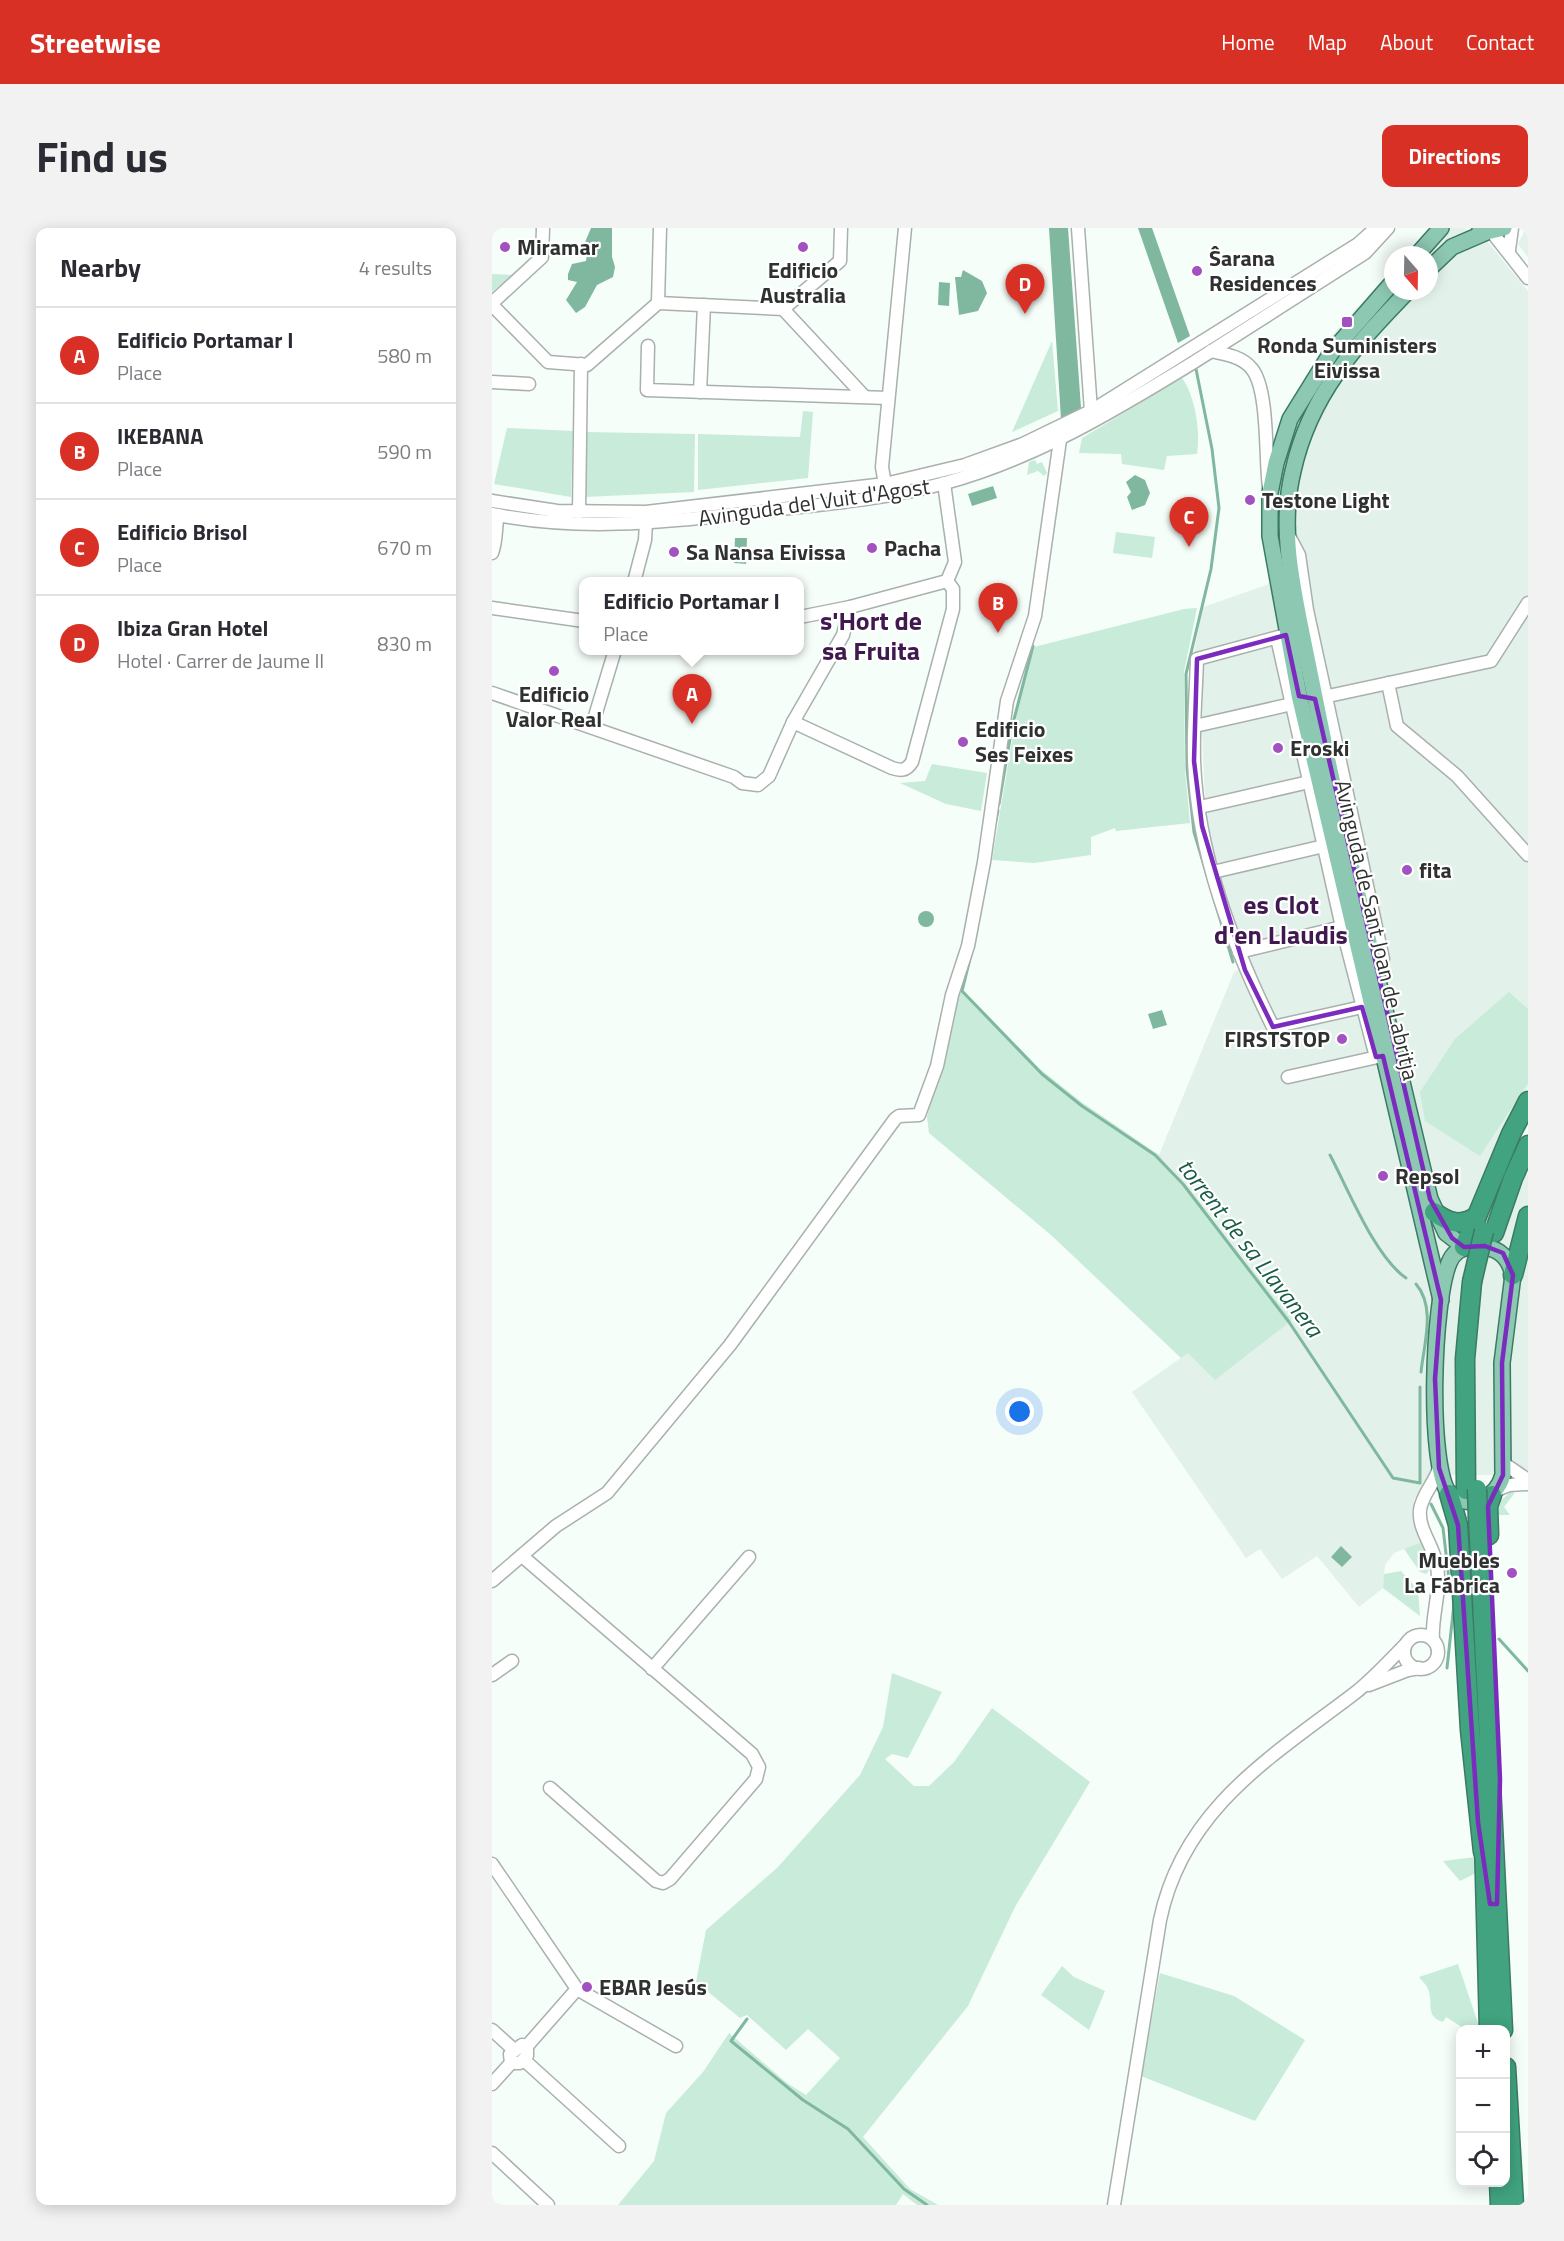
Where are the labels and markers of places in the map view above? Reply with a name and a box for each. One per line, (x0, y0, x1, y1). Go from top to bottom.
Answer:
place label: Miramar (517, 230, 599, 264)
marker: Miramar (498, 240, 512, 254)
marker: Edificio Australia (796, 240, 810, 254)
place label: Ŝarana Residences (1209, 241, 1317, 300)
place label: Edificio Australia (760, 253, 846, 312)
pin: D (1006, 264, 1044, 314)
marker: Ŝarana Residences (1190, 264, 1204, 278)
marker: Ronda Suministers Eivissa (1340, 315, 1354, 329)
place label: Ronda Suministers Eivissa (1257, 328, 1437, 387)
place label: Testone Light (1262, 483, 1390, 517)
marker: Testone Light (1243, 493, 1257, 507)
pin: C (1170, 498, 1208, 547)
place label: Pacha (884, 531, 941, 565)
place label: Sa Nansa Eivissa (686, 535, 846, 569)
marker: Pacha (865, 541, 879, 555)
marker: Sa Nansa Eivissa (667, 545, 681, 559)
pin: B (978, 584, 1018, 633)
marker: Edificio Valor Real (547, 664, 561, 678)
pin: A (672, 674, 712, 724)
place label: Edificio Valor Real (506, 677, 602, 736)
place label: Edificio Ses Feixes (975, 712, 1073, 771)
place label: Eroski (1290, 731, 1349, 765)
marker: Edificio Ses Feixes (956, 735, 970, 749)
marker: Eroski (1271, 741, 1285, 755)
place label: fita (1419, 853, 1452, 887)
marker: fita (1400, 863, 1414, 877)
place label: FIRSTSTOP (1224, 1022, 1330, 1056)
marker: FIRSTSTOP (1335, 1032, 1349, 1046)
place label: Repsol (1395, 1159, 1460, 1193)
marker: Repsol (1376, 1169, 1390, 1183)
place label: Muebles La Fábrica (1404, 1543, 1500, 1602)
marker: Muebles La Fábrica (1505, 1566, 1519, 1580)
place label: EBAR Jesús (599, 1970, 707, 2004)
marker: EBAR Jesús (580, 1980, 594, 1994)

